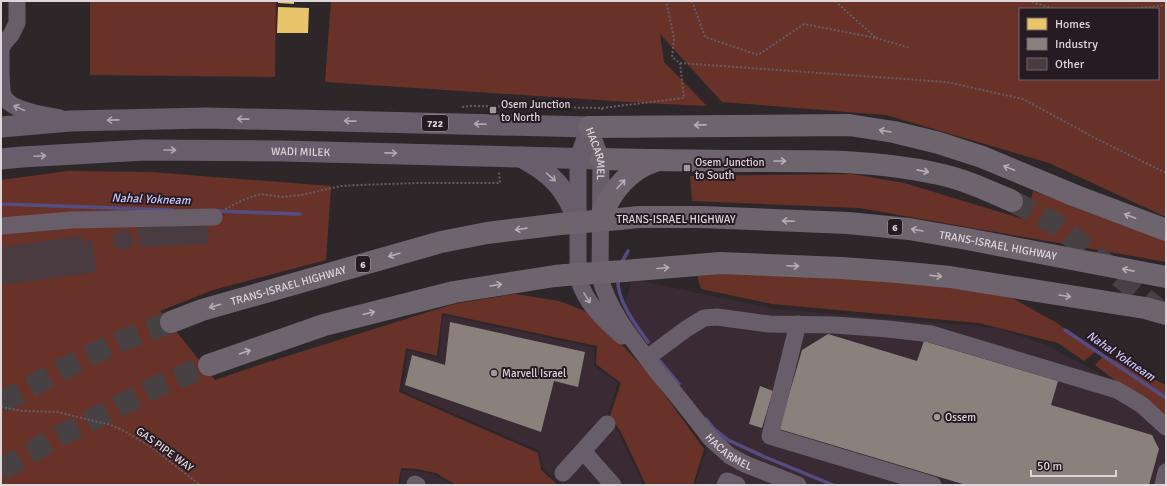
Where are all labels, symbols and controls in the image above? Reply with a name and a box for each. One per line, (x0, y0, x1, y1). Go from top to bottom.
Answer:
legend (1019, 8, 1159, 80)
text: Homes (1055, 17, 1090, 32)
text: Industry (1055, 37, 1098, 52)
text: Other (1055, 57, 1085, 72)
place label: Osem Junction to North (501, 98, 571, 124)
one-way arrow (13, 104, 25, 111)
marker: Osem Junction to North (488, 105, 498, 115)
one-way arrow (237, 115, 250, 123)
road number: 722 (422, 115, 448, 131)
one-way arrow (107, 116, 120, 124)
one-way arrow (344, 117, 357, 125)
one-way arrow (474, 120, 487, 128)
one-way arrow (694, 121, 707, 129)
street label: HACARMEL (583, 125, 607, 181)
one-way arrow (879, 127, 892, 135)
street label: WADI MILEK (271, 145, 331, 159)
one-way arrow (163, 146, 176, 154)
one-way arrow (384, 150, 397, 157)
one-way arrow (33, 152, 46, 159)
place label: Osem Junction to South (695, 156, 765, 182)
one-way arrow (773, 157, 786, 165)
marker: Osem Junction to South (682, 163, 692, 173)
one-way arrow (1003, 164, 1015, 172)
one-way arrow (916, 167, 929, 175)
one-way arrow (546, 173, 557, 182)
one-way arrow (616, 179, 625, 189)
water label: Nahal Yokneam (111, 191, 191, 208)
one-way arrow (1124, 212, 1136, 220)
street label: TRANS-ISRAEL HIGHWAY (616, 213, 736, 226)
one-way arrow (782, 217, 795, 224)
road number: 6 (888, 219, 902, 235)
one-way arrow (515, 225, 528, 233)
one-way arrow (911, 226, 924, 234)
street label: TRANS-ISRAEL HIGHWAY (938, 228, 1058, 263)
one-way arrow (388, 252, 401, 260)
road number: 6 (356, 256, 370, 272)
one-way arrow (786, 262, 799, 270)
street label: TRANS-ISRAEL HIGHWAY (229, 263, 348, 308)
one-way arrow (656, 264, 669, 271)
one-way arrow (1122, 266, 1135, 274)
one-way arrow (929, 272, 942, 279)
one-way arrow (489, 281, 502, 289)
one-way arrow (583, 292, 591, 304)
one-way arrow (1058, 292, 1071, 300)
one-way arrow (209, 303, 222, 310)
one-way arrow (363, 309, 376, 317)
water label: Nahal Yokneam (1084, 328, 1158, 385)
one-way arrow (239, 347, 251, 355)
place label: Marvell Israel (502, 367, 566, 380)
marker: Marvell Israel (489, 368, 499, 378)
place label: Ossem (945, 411, 976, 424)
marker: Ossem (932, 412, 942, 422)
street label: GAS PIPE WAY (134, 424, 196, 475)
street label: HACARMEL (702, 431, 754, 473)
scale bar (1031, 452, 1116, 478)
text: 50 m (1037, 459, 1062, 474)

